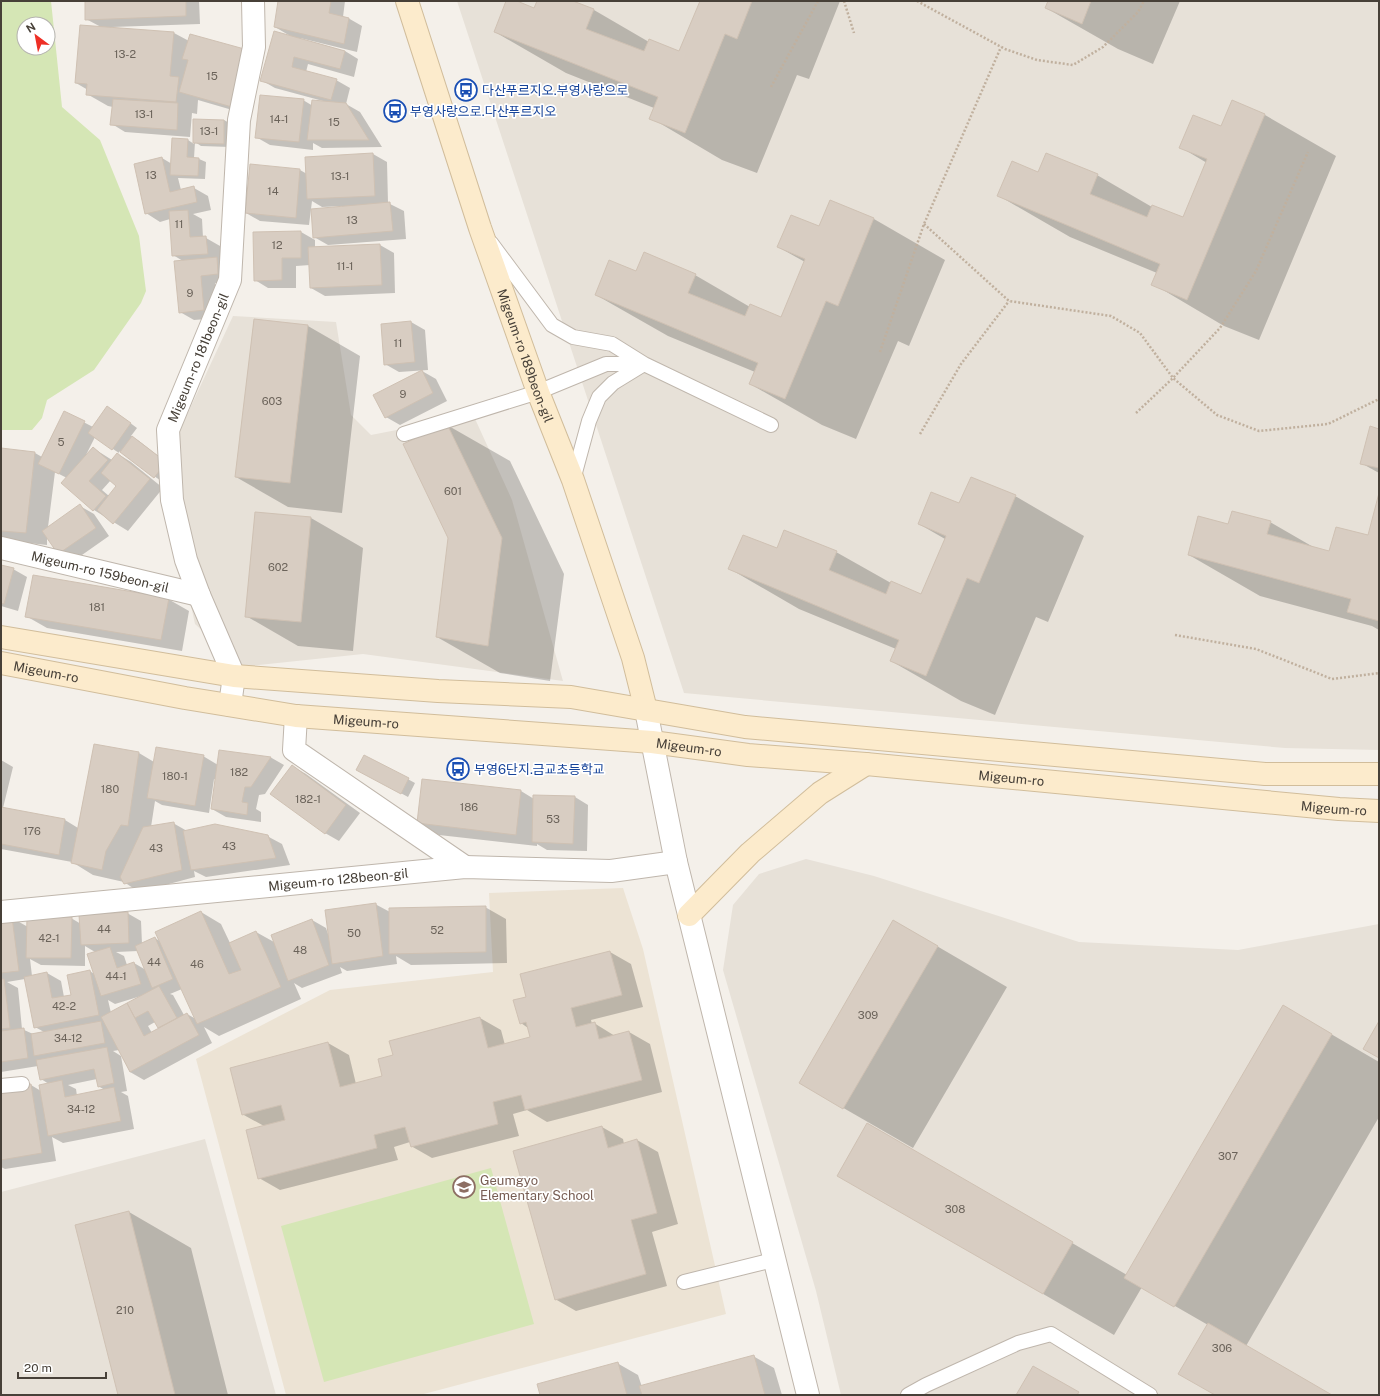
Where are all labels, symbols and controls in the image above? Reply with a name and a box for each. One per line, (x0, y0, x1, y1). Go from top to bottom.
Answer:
north arrow (16, 16, 56, 56)
text: N (24, 20, 38, 35)
house number: 13-2 (114, 48, 136, 60)
house number: 15 (206, 70, 218, 82)
bus stop icon: 다산푸르지오.부영사랑으로 (453, 77, 479, 103)
place label: 다산푸르지오.부영사랑으로 (482, 83, 628, 98)
bus stop icon: 부영사랑으로.다산푸르지오 (382, 98, 408, 124)
place label: 부영사랑으로.다산푸르지오 (410, 104, 556, 119)
house number: 13-1 (134, 108, 154, 120)
house number: 14-1 (269, 113, 289, 125)
house number: 15 (328, 116, 340, 128)
house number: 13-1 (199, 125, 219, 137)
house number: 13 (145, 169, 157, 181)
house number: 13-1 (330, 170, 350, 182)
house number: 14 (267, 185, 279, 197)
house number: 13 (346, 214, 358, 226)
house number: 11 (175, 218, 183, 230)
house number: 12 (271, 239, 283, 251)
house number: 11-1 (337, 260, 353, 272)
house number: 9 (187, 287, 194, 299)
street label: Migeum-ro 189beon-gil (495, 287, 557, 425)
street label: Migeum-ro 181beon-gil (165, 291, 231, 424)
house number: 11 (394, 337, 402, 349)
house number: 9 (400, 388, 407, 400)
house number: 603 (262, 395, 282, 407)
house number: 5 (57, 436, 65, 448)
house number: 601 (444, 485, 462, 497)
street label: Migeum-ro 159beon-gil (30, 548, 171, 595)
house number: 602 (268, 561, 288, 573)
house number: 181 (89, 601, 105, 613)
street label: Migeum-ro (12, 658, 80, 685)
street label: Migeum-ro (333, 711, 400, 731)
street label: Migeum-ro (655, 735, 723, 759)
bus stop icon: 부영6단지.금교초등학교 (445, 756, 471, 782)
place label: 부영6단지.금교초등학교 (474, 762, 605, 777)
house number: 182 (230, 766, 249, 778)
street label: Migeum-ro (978, 767, 1045, 788)
house number: 180-1 (162, 770, 188, 782)
house number: 180 (101, 783, 119, 795)
house number: 182-1 (295, 793, 321, 805)
street label: Migeum-ro (1300, 798, 1367, 818)
house number: 186 (460, 801, 478, 813)
house number: 53 (546, 813, 560, 825)
house number: 176 (23, 825, 41, 837)
house number: 43 (222, 840, 236, 852)
house number: 43 (149, 842, 163, 854)
street label: Migeum-ro 128beon-gil (268, 865, 409, 894)
house number: 44 (97, 923, 111, 935)
house number: 52 (430, 924, 444, 936)
house number: 50 (347, 927, 361, 939)
house number: 42-1 (38, 932, 60, 944)
house number: 48 (293, 944, 307, 956)
house number: 44 (147, 956, 161, 968)
house number: 46 (190, 958, 204, 970)
house number: 44-1 (105, 970, 127, 982)
house number: 42-2 (52, 1000, 77, 1012)
house number: 309 (858, 1009, 878, 1021)
house number: 34-12 (54, 1032, 83, 1044)
house number: 34-12 (67, 1103, 96, 1115)
house number: 307 (1218, 1150, 1238, 1162)
place label: Geumgyo Elementary School (480, 1173, 594, 1203)
school or university icon: Geumgyo Elementary School (451, 1174, 477, 1200)
house number: 308 (945, 1203, 965, 1215)
house number: 210 (116, 1304, 134, 1316)
house number: 306 (1212, 1342, 1232, 1354)
scale bar (18, 1354, 106, 1380)
text: 20 m (24, 1361, 52, 1375)

